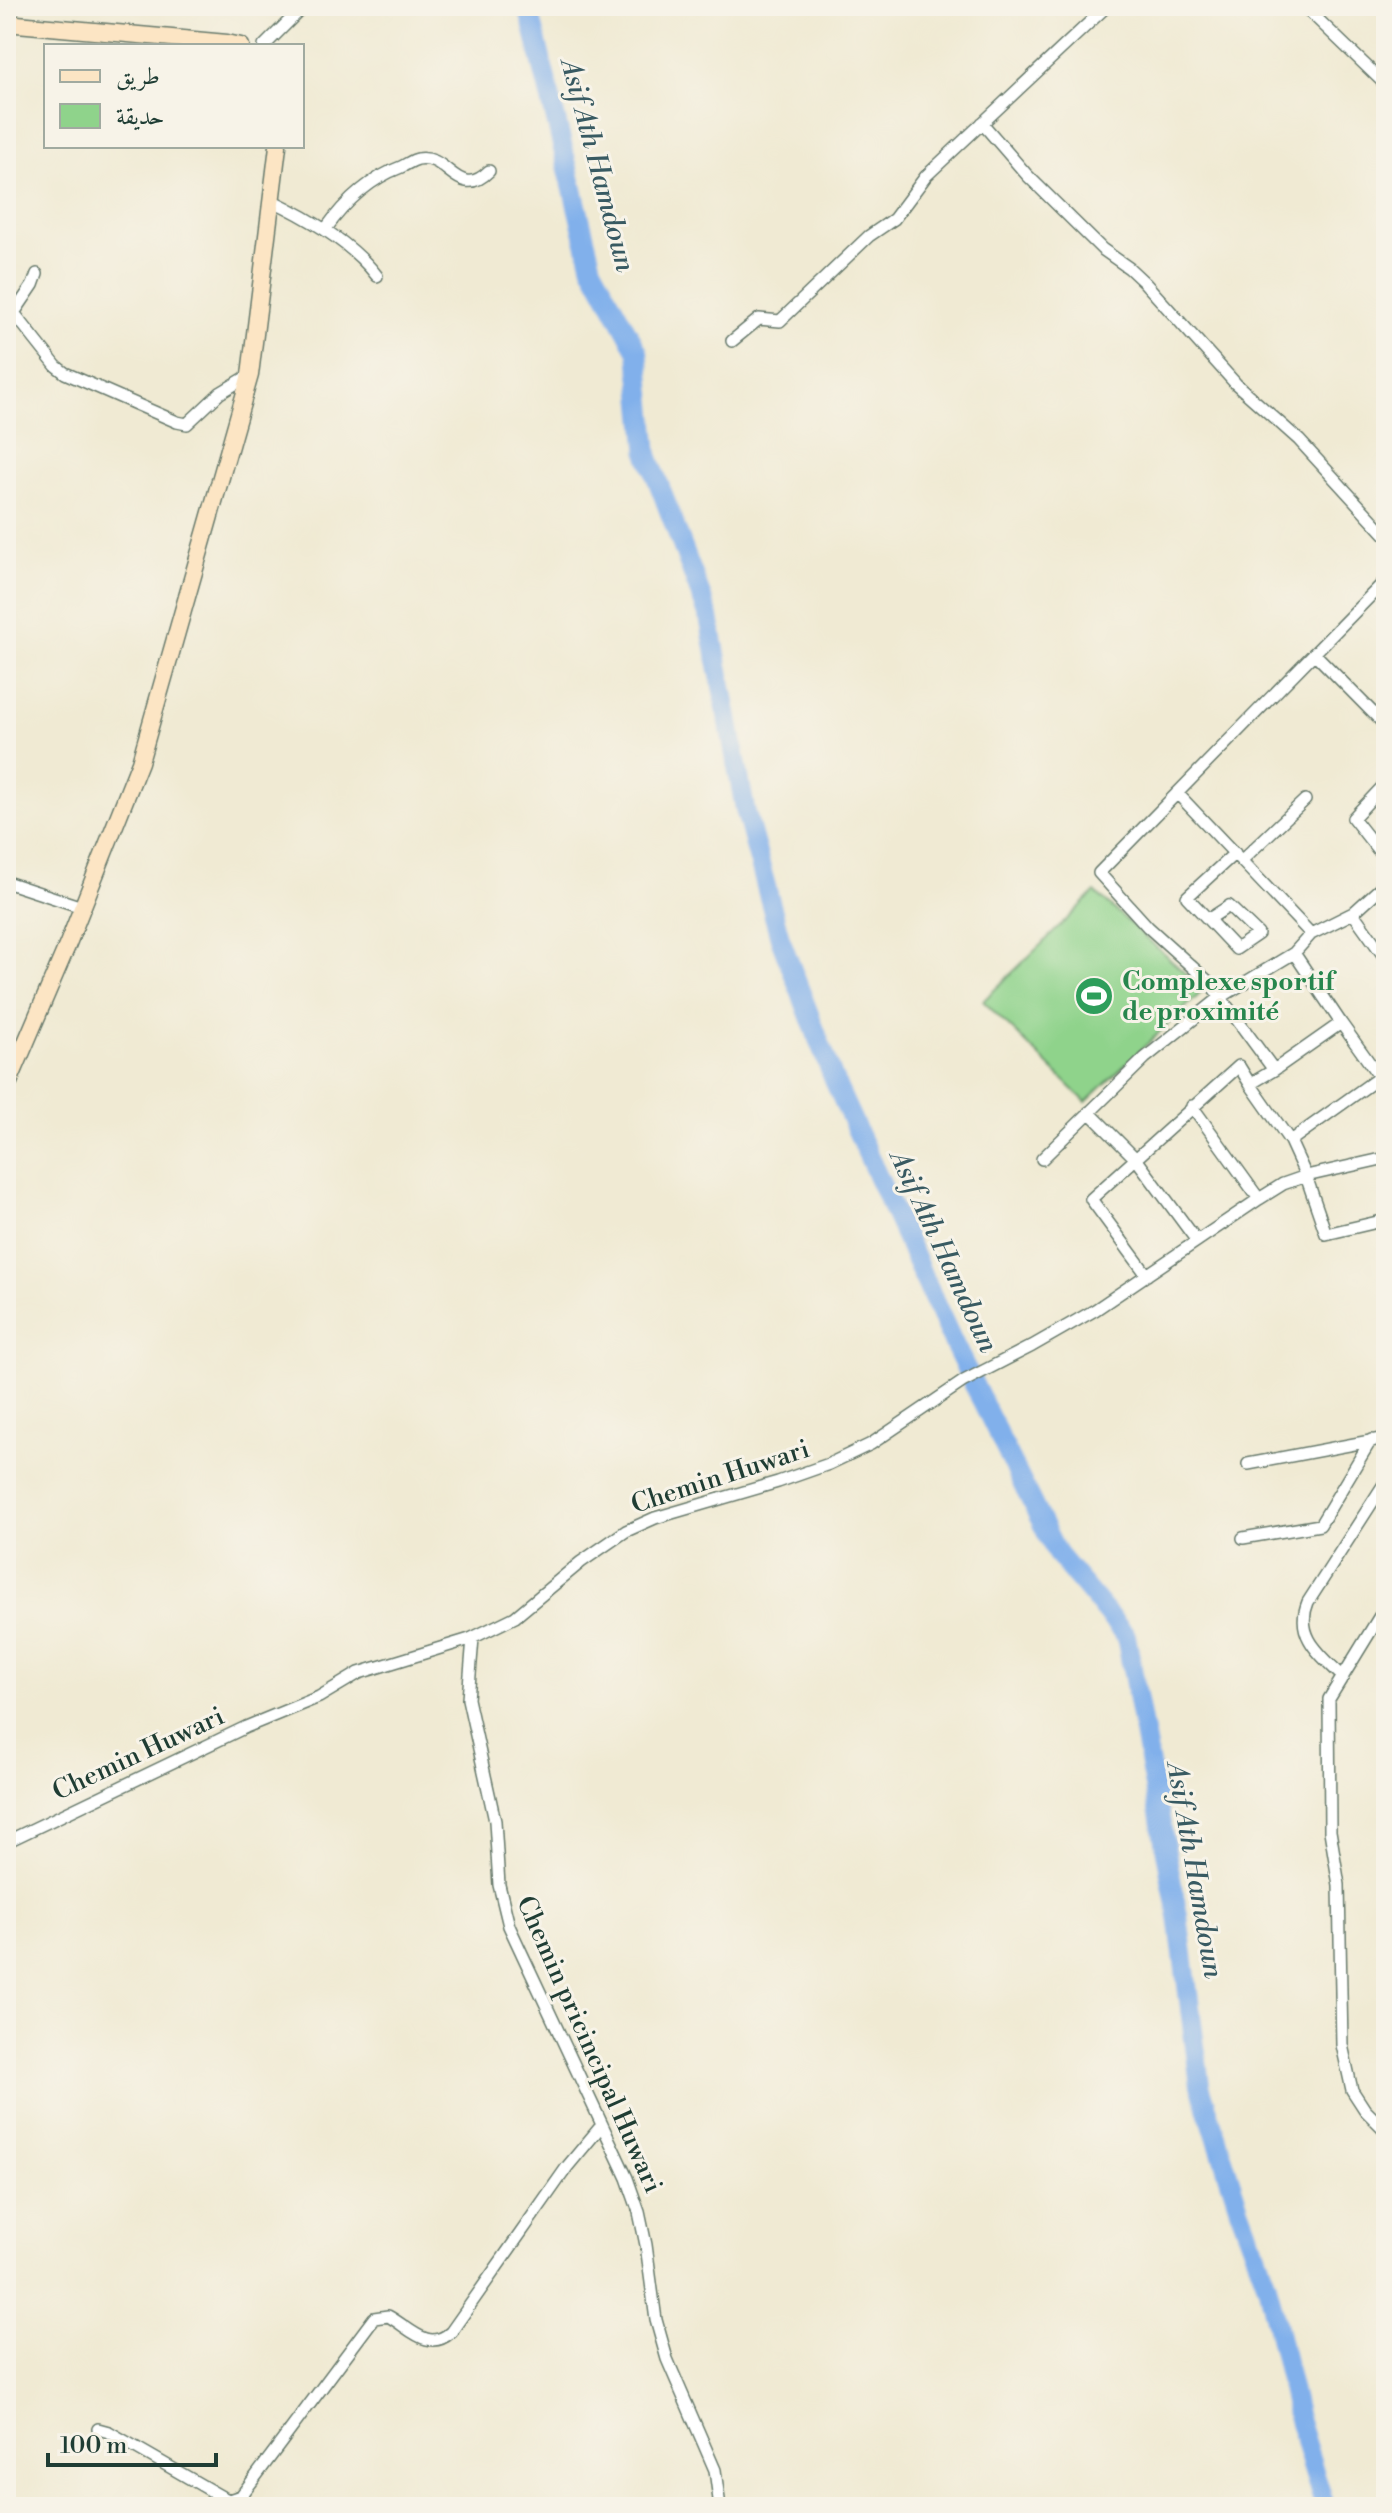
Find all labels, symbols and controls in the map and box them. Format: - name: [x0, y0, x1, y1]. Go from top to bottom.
- legend: [44, 44, 304, 148]
- water label: Asif Ath Hamdoun: [552, 52, 643, 276]
- text: طريق: [116, 62, 160, 92]
- text: حديقة: [116, 102, 165, 132]
- place label: Complexe sportif de proximité: [1122, 966, 1337, 1028]
- sports icon: Complexe sportif de proximité: [1073, 975, 1115, 1017]
- water label: Asif Ath Hamdoun: [880, 1142, 1006, 1358]
- street label: Chemin Huwari: [627, 1433, 814, 1521]
- street label: Chemin Huwari: [47, 1700, 229, 1808]
- water label: Asif Ath Hamdoun: [1158, 1757, 1231, 1981]
- street label: Chemin pricincipal Huwari: [509, 1891, 669, 2198]
- scale bar: [48, 2417, 216, 2467]
- text: 100 m: [60, 2431, 127, 2461]

